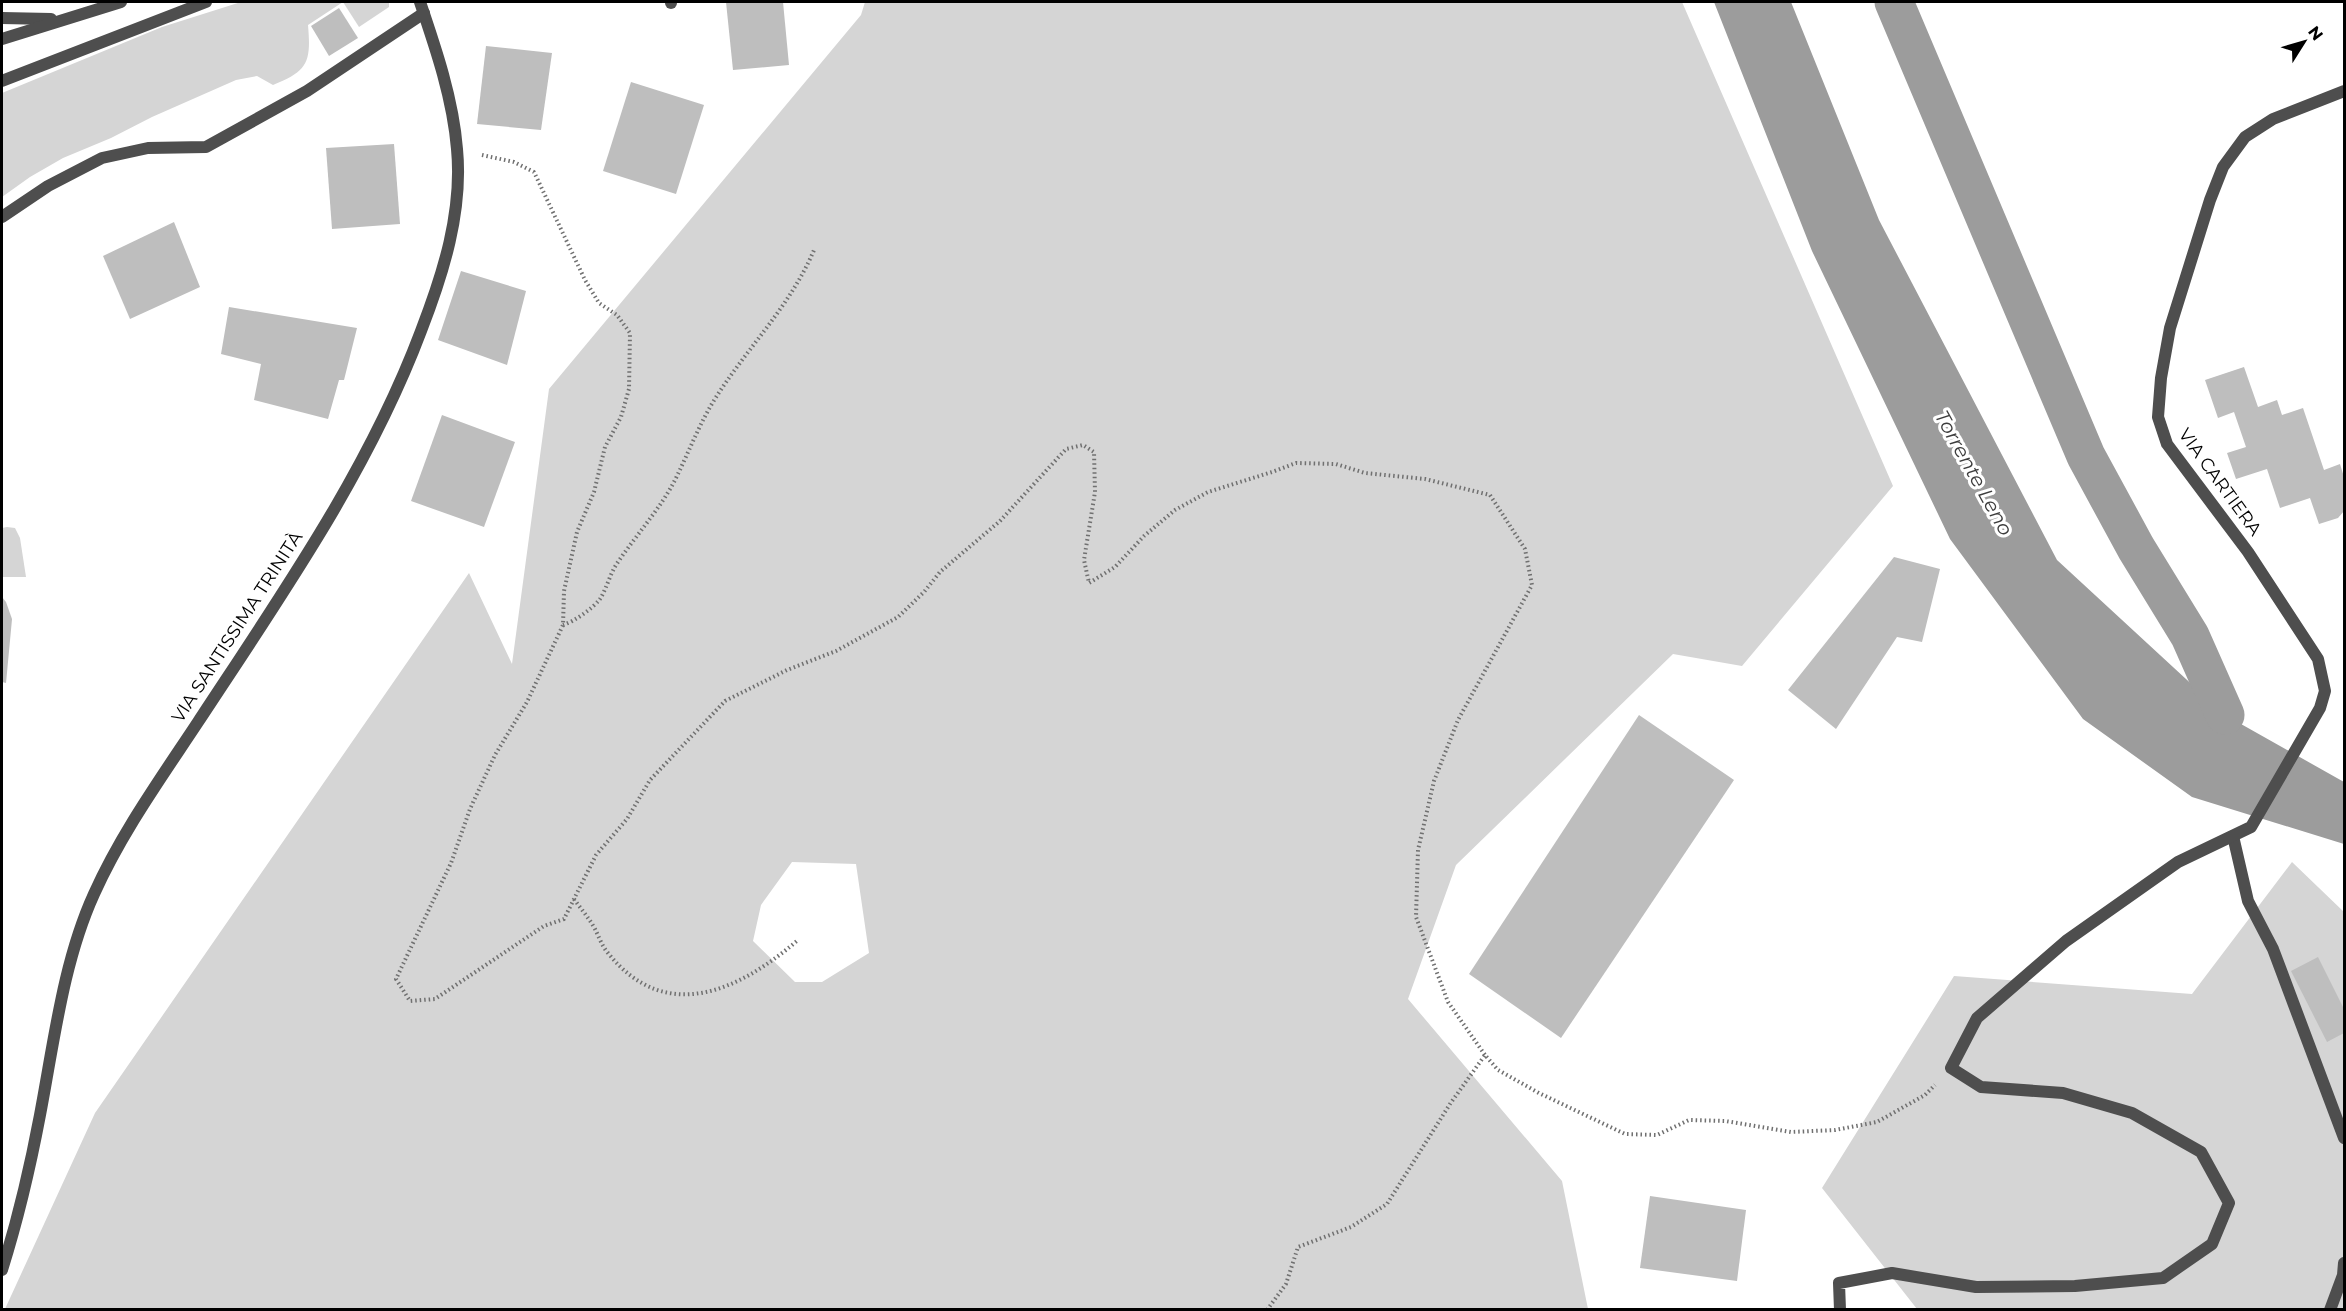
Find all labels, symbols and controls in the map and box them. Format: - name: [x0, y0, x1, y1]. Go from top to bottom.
- north arrow: [2274, 12, 2334, 72]
- text: N: [2304, 22, 2327, 44]
- water label: Torrente Leno: [1930, 406, 2018, 540]
- street label: VIA CARTIERA: [2174, 424, 2266, 540]
- street label: VIA SANTISSIMA TRINITÀ: [167, 527, 307, 727]

